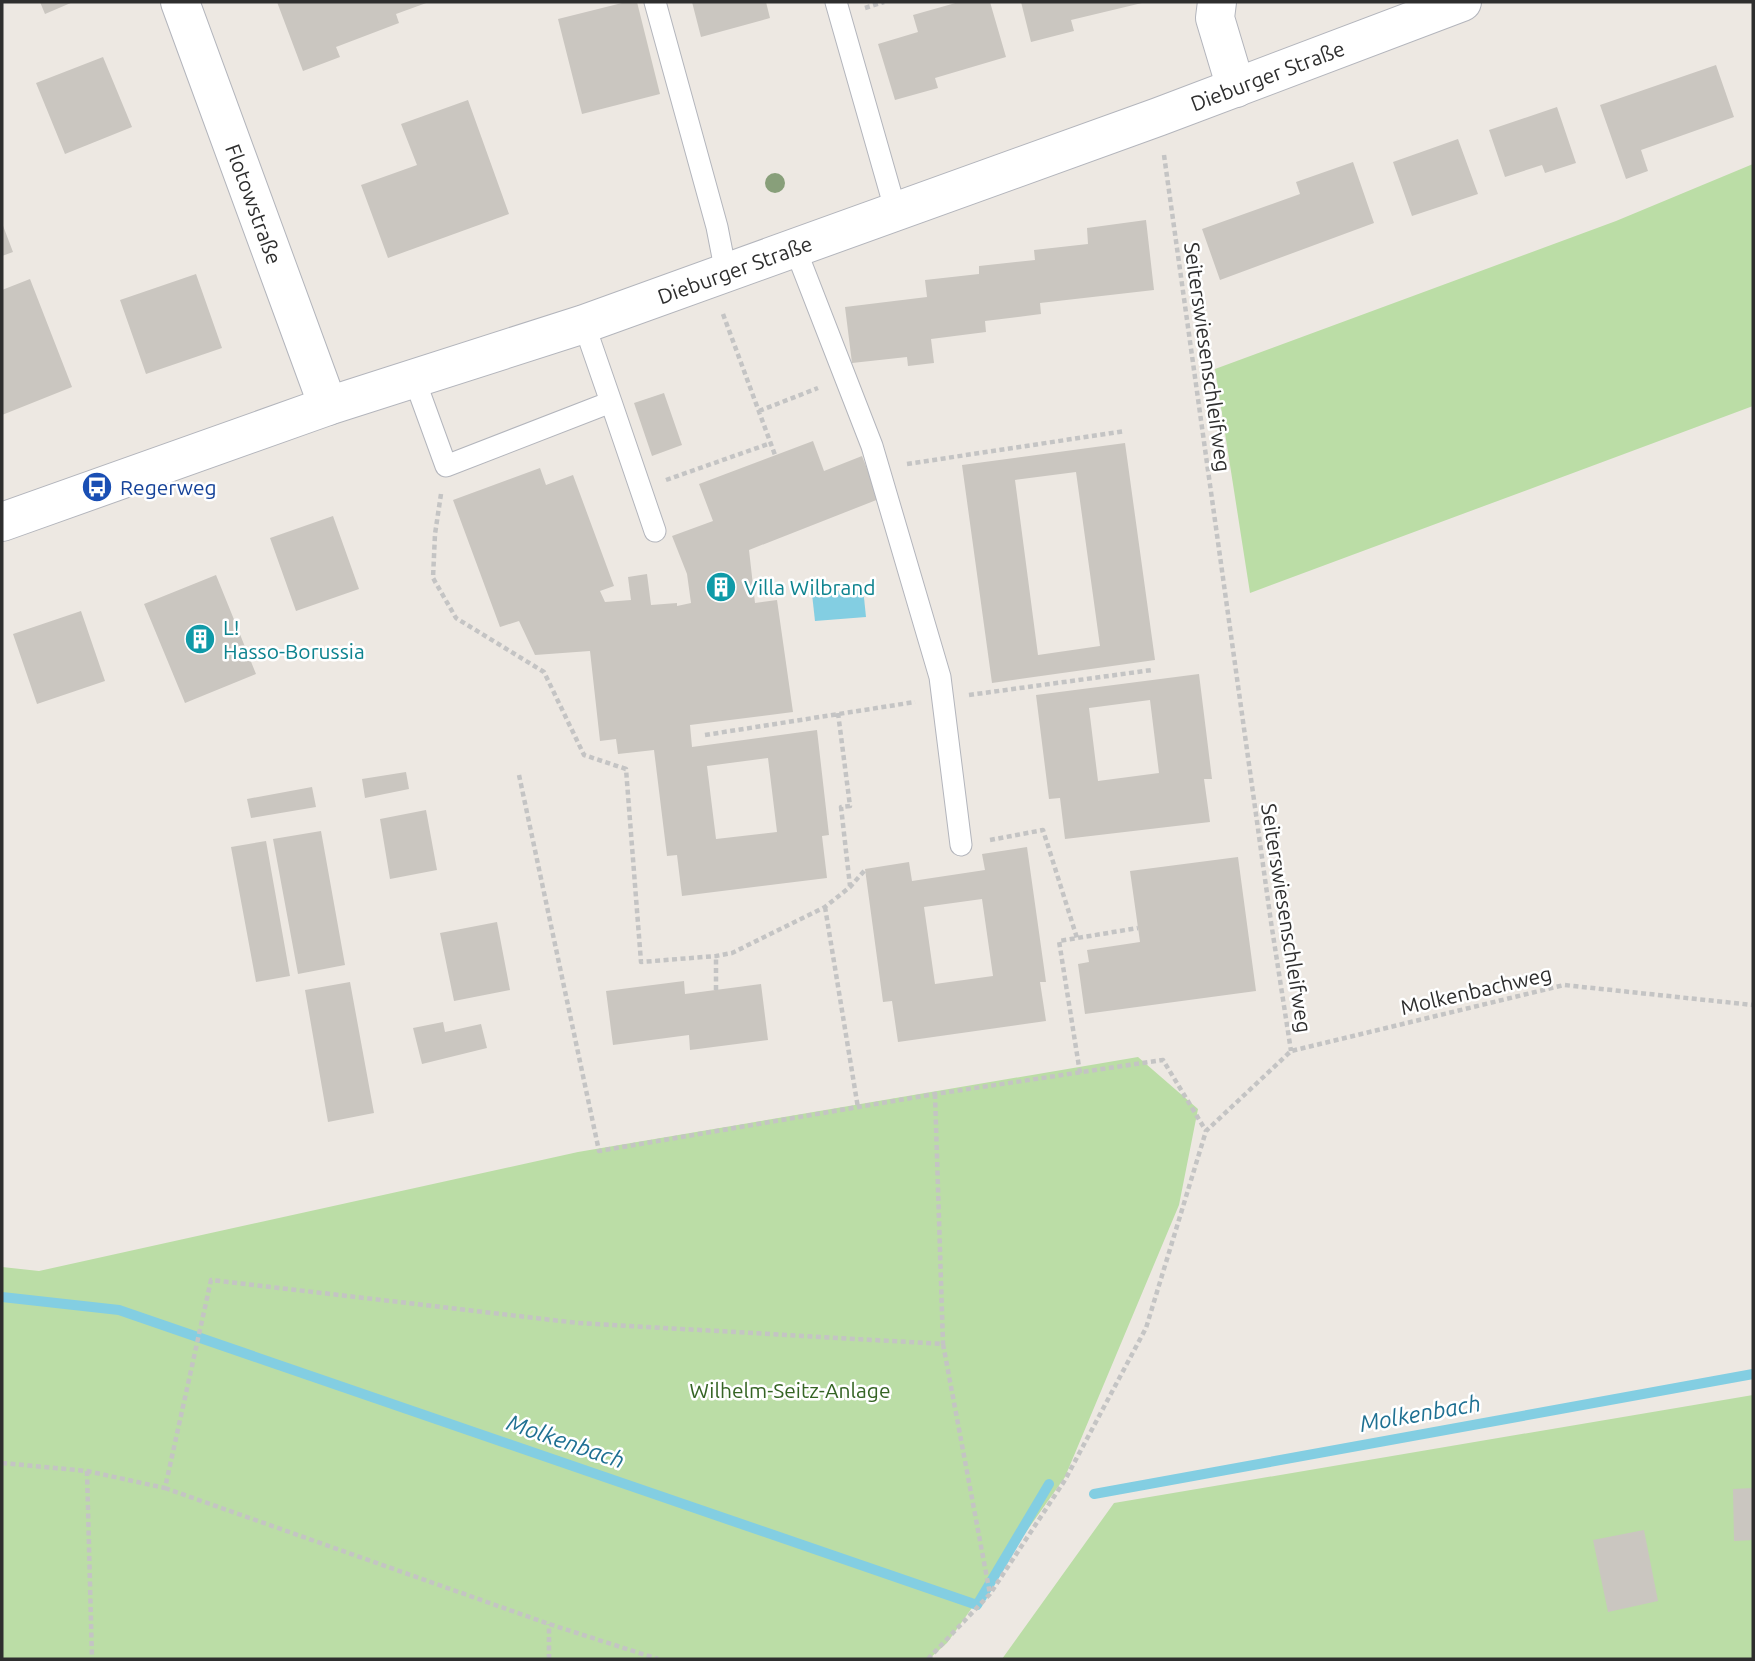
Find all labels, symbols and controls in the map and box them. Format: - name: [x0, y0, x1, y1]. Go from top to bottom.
- street label: Dieburger Straße: [1187, 36, 1348, 116]
- street label: Flotowstraße: [221, 141, 287, 267]
- street label: Dieburger Straße: [654, 231, 815, 309]
- street label: Seiterswiesenschleifweg: [1180, 241, 1236, 473]
- bus stop icon: Regerweg: [80, 470, 114, 504]
- place label: Regerweg: [120, 475, 217, 499]
- building icon: Villa Wilbrand: [704, 570, 738, 604]
- place label: Villa Wilbrand: [744, 575, 876, 599]
- place label: L! Hasso-Borussia: [223, 615, 365, 663]
- building icon: L! Hasso-Borussia: [183, 622, 217, 656]
- street label: Seiterswiesenschleifweg: [1257, 802, 1317, 1034]
- street label: Molkenbachweg: [1398, 961, 1554, 1019]
- park label: Wilhelm-Seitz-Anlage: [689, 1378, 891, 1402]
- water label: Molkenbach: [1357, 1390, 1483, 1436]
- water label: Molkenbach: [504, 1409, 628, 1473]

